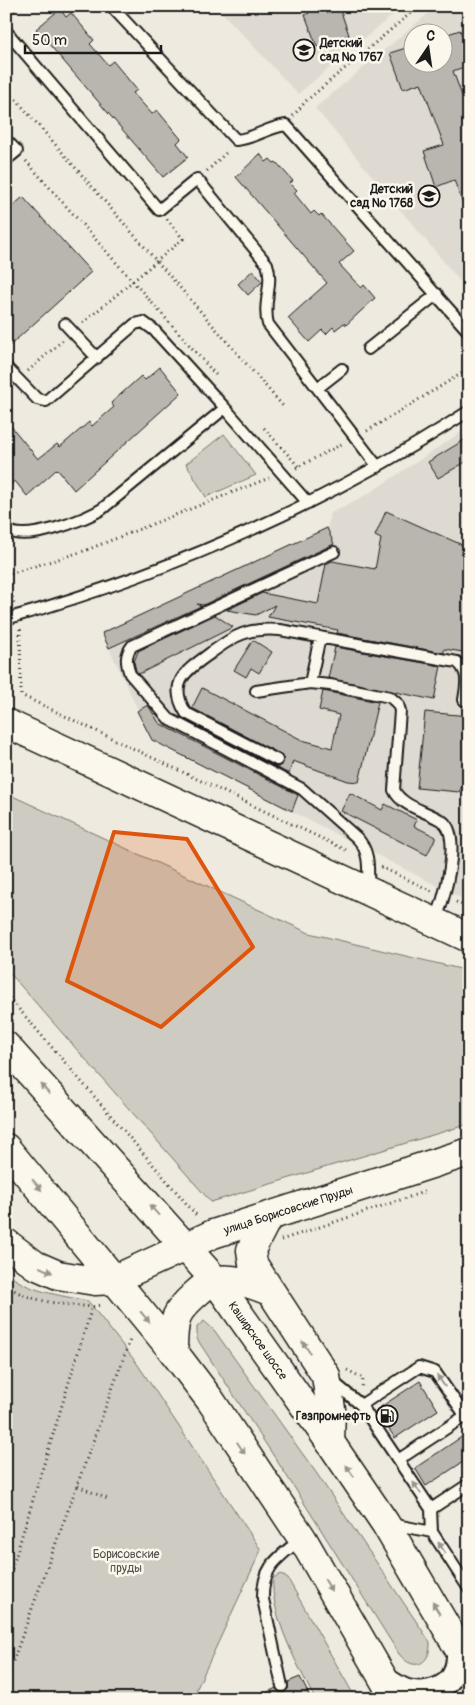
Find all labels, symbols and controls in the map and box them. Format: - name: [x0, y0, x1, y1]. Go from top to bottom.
- scale bar: [25, 22, 161, 54]
- north arrow: [402, 22, 452, 72]
- text: С: [425, 27, 437, 45]
- text: 50 m: [32, 31, 67, 50]
- place label: Детский сад № 1767: [319, 36, 384, 65]
- school or university icon: Детский сад № 1767: [292, 38, 316, 62]
- place label: Детский сад № 1768: [349, 182, 413, 211]
- school or university icon: Детский сад № 1768: [417, 184, 441, 208]
- one-way arrow: [39, 1084, 51, 1096]
- one-way arrow: [32, 1178, 43, 1191]
- street label: улица Борисовские Пруды: [221, 1183, 355, 1238]
- one-way arrow: [148, 1205, 160, 1217]
- one-way arrow: [39, 1267, 53, 1275]
- street label: Каширское шоссе: [225, 1299, 290, 1383]
- one-way arrow: [139, 1311, 150, 1324]
- one-way arrow: [301, 1340, 311, 1354]
- one-way arrow: [436, 1374, 446, 1387]
- fuel station icon: Газпромнефть: [375, 1404, 399, 1428]
- place label: Газпромнефть: [296, 1409, 371, 1424]
- one-way arrow: [237, 1441, 246, 1454]
- one-way arrow: [345, 1464, 355, 1477]
- one-way arrow: [412, 1481, 422, 1495]
- one-way arrow: [437, 1541, 447, 1555]
- park label: Борисовские пруды: [93, 1547, 159, 1576]
- one-way arrow: [324, 1578, 333, 1591]
- one-way arrow: [431, 1602, 440, 1615]

